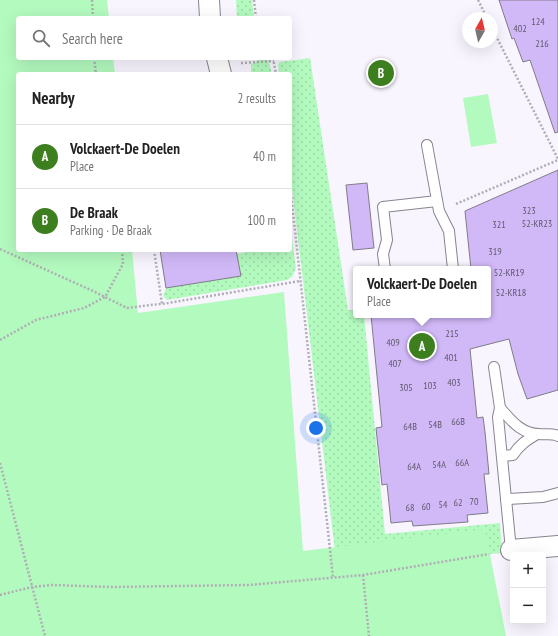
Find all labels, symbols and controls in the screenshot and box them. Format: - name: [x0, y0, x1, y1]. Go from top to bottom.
- north arrow: [462, 12, 498, 48]
- house number: 124: [531, 15, 545, 28]
- search box: [16, 16, 292, 60]
- house number: 402: [513, 22, 527, 35]
- icon: search: [30, 27, 52, 49]
- text: Search here: [62, 29, 123, 48]
- house number: 216: [535, 37, 549, 50]
- pin: B: [368, 58, 394, 88]
- text: Nearby: [32, 87, 75, 109]
- text: 2 results: [237, 90, 276, 107]
- text: Volckaert-De Doelen: [70, 139, 180, 158]
- text: A: [42, 148, 48, 165]
- text: 40 m: [253, 148, 276, 165]
- text: Place: [70, 158, 94, 175]
- text: De Braak: [70, 203, 118, 222]
- house number: 323: [522, 204, 536, 217]
- text: B: [42, 212, 48, 229]
- text: 100 m: [247, 212, 276, 229]
- house number: 52-KR23: [522, 217, 552, 230]
- house number: 321: [492, 218, 506, 231]
- text: Parking · De Braak: [70, 222, 152, 239]
- house number: 319: [488, 245, 502, 258]
- popup: [353, 266, 491, 318]
- house number: 52-KR19: [494, 266, 524, 279]
- text: Volckaert-De Doelen: [367, 274, 477, 293]
- house number: 52-KR18: [496, 286, 526, 299]
- text: Place: [367, 293, 391, 310]
- house number: 215: [445, 327, 459, 340]
- pin: A: [409, 331, 435, 361]
- house number: 409: [386, 336, 400, 349]
- house number: 401: [444, 351, 458, 364]
- house number: 407: [388, 357, 402, 370]
- house number: 403: [447, 376, 461, 389]
- house number: 103: [423, 379, 437, 392]
- house number: 305: [399, 381, 413, 394]
- house number: 66B: [451, 415, 465, 428]
- your location: [306, 418, 326, 438]
- house number: 54B: [428, 418, 442, 431]
- house number: 64B: [403, 420, 417, 433]
- house number: 66A: [455, 456, 469, 469]
- house number: 54A: [432, 458, 446, 471]
- house number: 64A: [407, 460, 421, 473]
- house number: 70: [470, 495, 479, 508]
- house number: 62: [454, 496, 463, 509]
- house number: 54: [439, 498, 448, 511]
- house number: 60: [422, 500, 431, 513]
- house number: 68: [406, 501, 415, 514]
- map controls: [510, 552, 546, 624]
- button: +: [510, 552, 546, 588]
- button: −: [510, 588, 546, 624]

